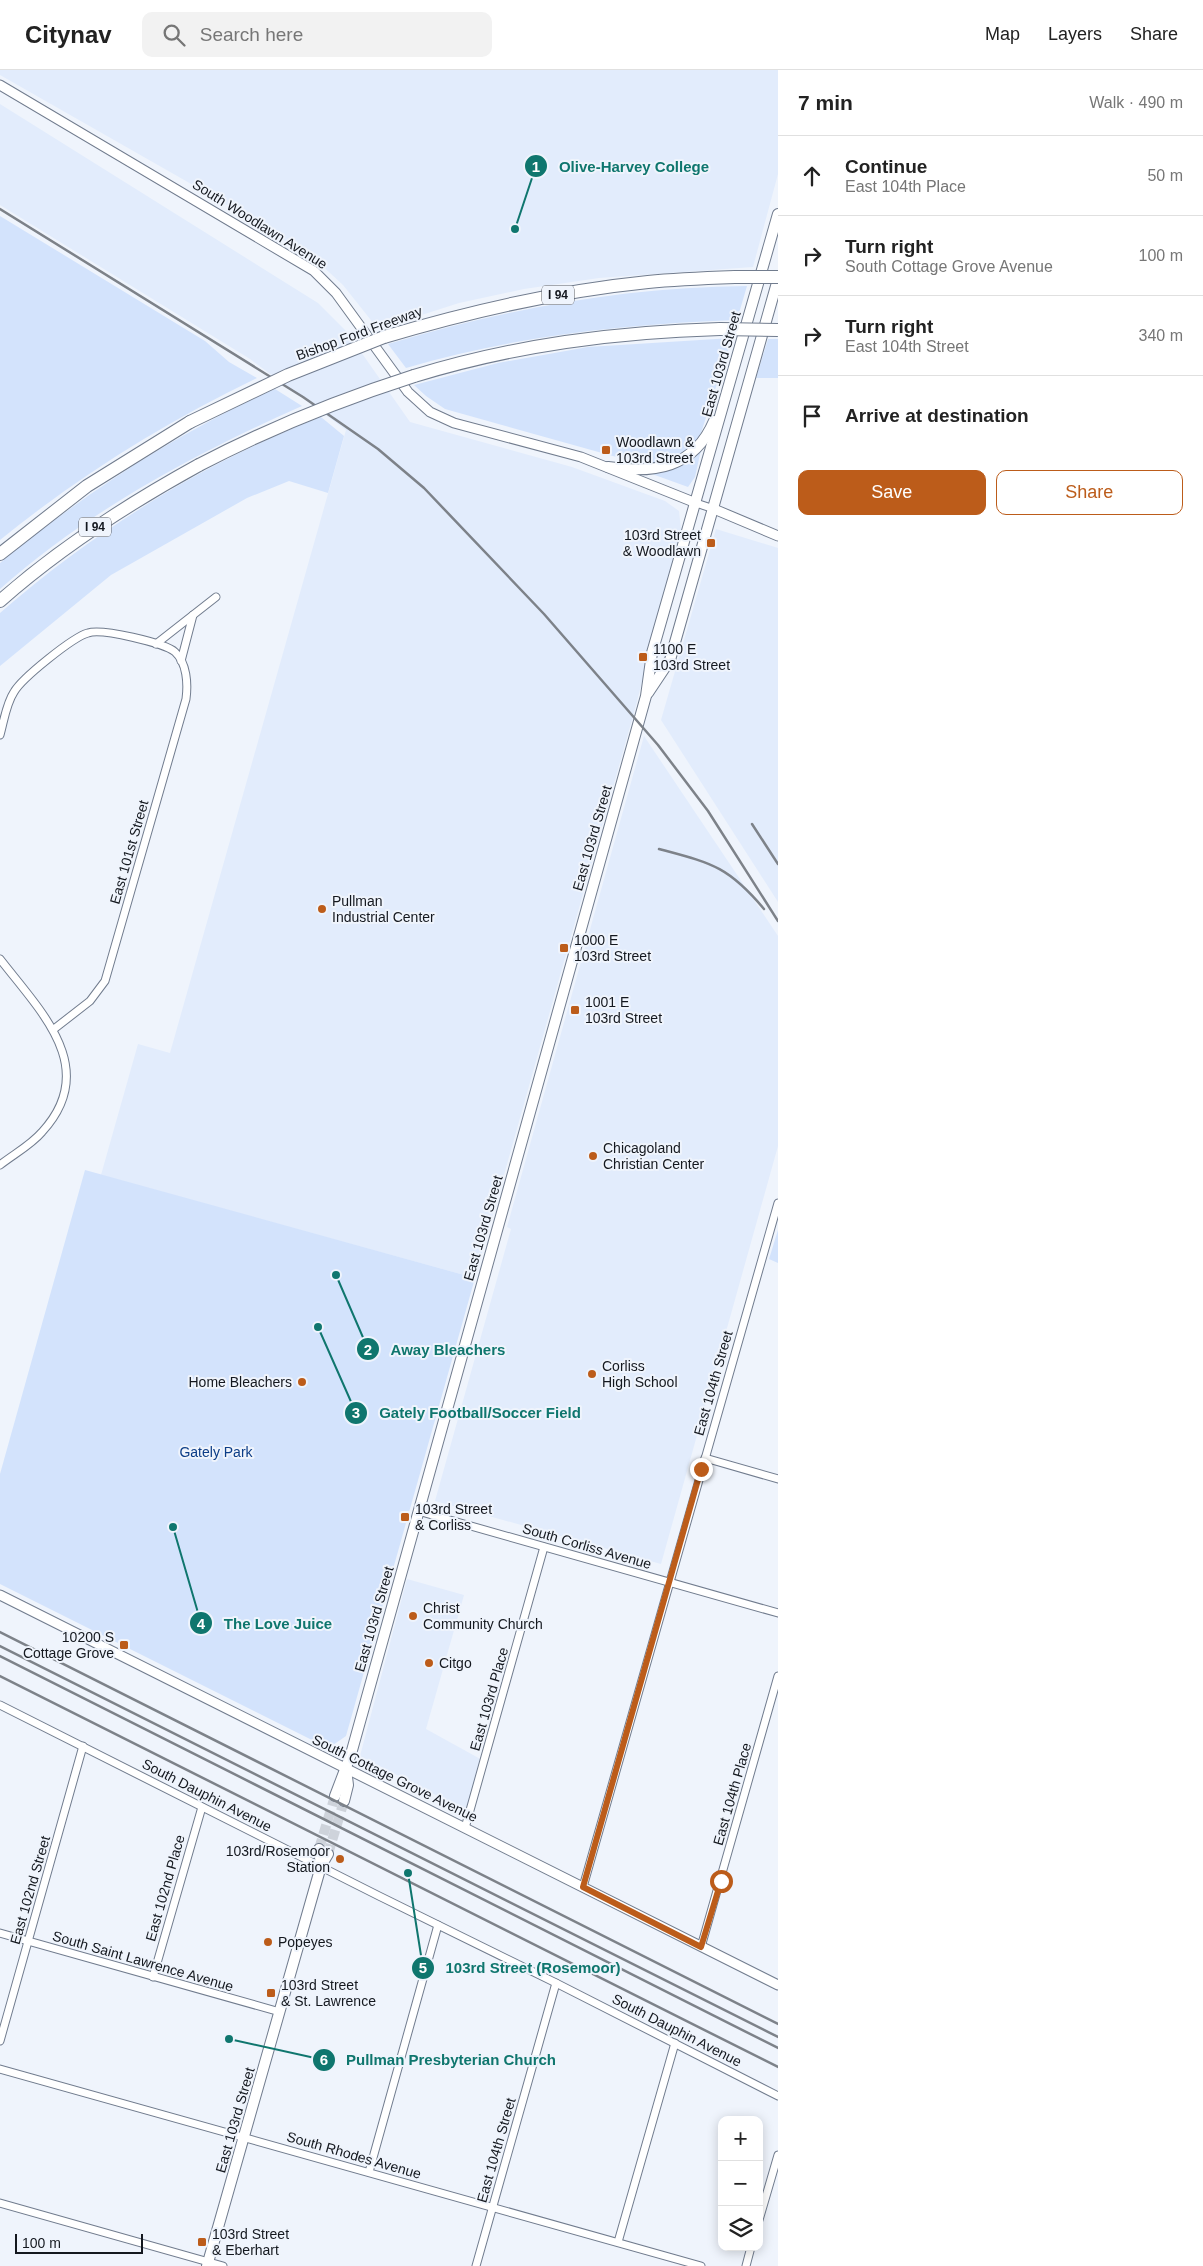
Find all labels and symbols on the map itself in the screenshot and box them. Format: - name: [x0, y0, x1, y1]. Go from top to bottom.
- callout: Olive-Harvey College: [524, 151, 719, 181]
- text: 1: [532, 158, 540, 175]
- text: Olive-Harvey College: [559, 158, 709, 175]
- street label: South Woodlawn Avenue: [190, 176, 331, 272]
- road number: I 94: [542, 286, 574, 304]
- street label: Bishop Ford Freeway: [294, 303, 424, 363]
- street label: East 103rd Street: [698, 309, 744, 419]
- place label: Woodlawn & 103rd Street: [616, 434, 695, 466]
- marker: Woodlawn & 103rd Street: [600, 444, 612, 456]
- road number: I 94: [79, 518, 111, 537]
- place label: 103rd Street & Woodlawn: [623, 527, 701, 559]
- marker: 103rd Street & Woodlawn: [705, 537, 717, 549]
- place label: 1100 E 103rd Street: [653, 641, 730, 673]
- marker: 1100 E 103rd Street: [637, 651, 649, 663]
- street label: East 103rd Street: [569, 783, 615, 893]
- street label: East 101st Street: [107, 798, 152, 906]
- place label: Pullman Industrial Center: [332, 893, 435, 925]
- marker: Pullman Industrial Center: [316, 903, 328, 915]
- place label: 1000 E 103rd Street: [574, 932, 651, 964]
- marker: 1000 E 103rd Street: [558, 942, 570, 954]
- place label: 1001 E 103rd Street: [585, 994, 662, 1026]
- marker: 1001 E 103rd Street: [569, 1004, 581, 1016]
- place label: Chicagoland Christian Center: [603, 1140, 704, 1172]
- marker: Chicagoland Christian Center: [587, 1150, 599, 1162]
- street label: East 103rd Street: [460, 1173, 506, 1283]
- street label: East 104th Street: [690, 1329, 736, 1437]
- callout: Away Bleachers: [356, 1334, 515, 1364]
- text: 2: [364, 1341, 372, 1358]
- text: Away Bleachers: [391, 1341, 505, 1358]
- place label: Corliss High School: [602, 1358, 678, 1390]
- marker: Corliss High School: [586, 1368, 598, 1380]
- place label: Home Bleachers: [189, 1374, 292, 1390]
- marker: Home Bleachers: [296, 1376, 308, 1388]
- callout: Gately Football/Soccer Field: [344, 1398, 590, 1428]
- text: 3: [352, 1404, 360, 1421]
- text: Gately Football/Soccer Field: [379, 1404, 581, 1421]
- park label: Gately Park: [179, 1444, 254, 1460]
- route end: [690, 1458, 713, 1481]
- place label: 103rd Street & Corliss: [415, 1501, 492, 1533]
- marker: 103rd Street & Corliss: [399, 1511, 411, 1523]
- street label: South Corliss Avenue: [521, 1520, 654, 1572]
- street label: East 103rd Street: [351, 1564, 397, 1674]
- place label: Christ Community Church: [423, 1600, 543, 1632]
- callout: The Love Juice: [189, 1608, 342, 1638]
- marker: Christ Community Church: [407, 1610, 419, 1622]
- text: 4: [197, 1615, 206, 1632]
- text: The Love Juice: [224, 1615, 332, 1632]
- place label: 10200 S Cottage Grove: [23, 1629, 114, 1661]
- marker: 10200 S Cottage Grove: [118, 1639, 130, 1651]
- street label: East 103rd Place: [467, 1645, 511, 1752]
- place label: Citgo: [439, 1655, 472, 1671]
- marker: Citgo: [423, 1657, 435, 1669]
- street label: South Cottage Grove Avenue: [310, 1731, 480, 1825]
- street label: East 104th Place: [710, 1741, 754, 1847]
- street label: South Dauphin Avenue: [140, 1755, 275, 1835]
- street label: East 102nd Place: [142, 1833, 188, 1943]
- street label: East 102nd Street: [7, 1834, 53, 1946]
- place label: 103rd/Rosemoor Station: [226, 1843, 330, 1875]
- marker: 103rd/Rosemoor Station: [334, 1853, 346, 1865]
- route start: [710, 1870, 733, 1893]
- street label: South Saint Lawrence Avenue: [51, 1927, 235, 1995]
- place label: Popeyes: [278, 1934, 332, 1950]
- marker: Popeyes: [262, 1936, 274, 1948]
- callout: 103rd Street (Rosemoor): [411, 1953, 631, 1983]
- text: 5: [419, 1959, 427, 1976]
- text: 103rd Street (Rosemoor): [445, 1959, 621, 1976]
- place label: 103rd Street & St. Lawrence: [281, 1977, 376, 2009]
- marker: 103rd Street & St. Lawrence: [265, 1987, 277, 1999]
- street label: South Dauphin Avenue: [610, 1990, 745, 2070]
- callout: Pullman Presbyterian Church: [311, 2045, 566, 2075]
- text: 6: [320, 2051, 328, 2068]
- text: Pullman Presbyterian Church: [346, 2051, 556, 2068]
- street label: East 103rd Street: [212, 2065, 258, 2175]
- street label: East 104th Street: [473, 2096, 519, 2204]
- street label: South Rhodes Avenue: [285, 2128, 423, 2182]
- place label: 103rd Street & Eberhart: [212, 2226, 289, 2258]
- scale bar: [15, 2231, 142, 2254]
- marker: 103rd Street & Eberhart: [196, 2236, 208, 2248]

